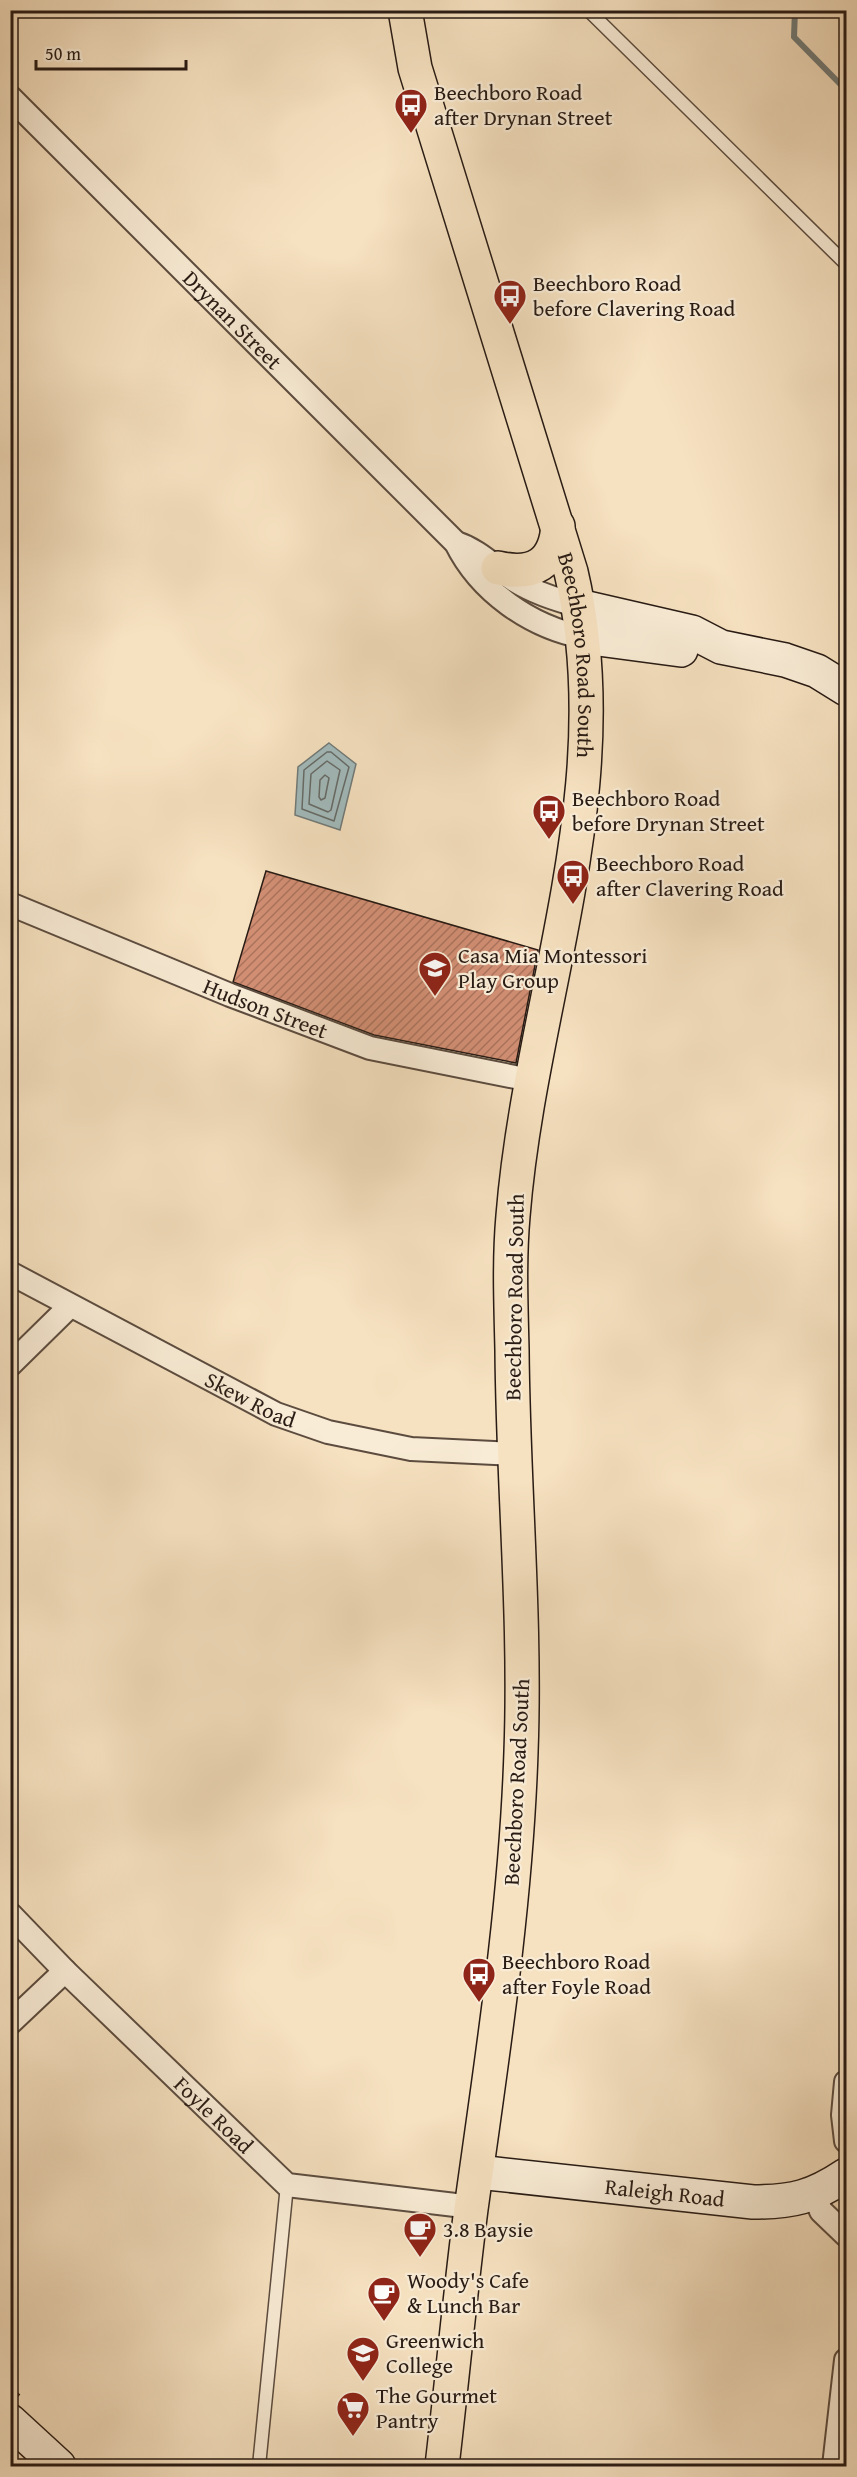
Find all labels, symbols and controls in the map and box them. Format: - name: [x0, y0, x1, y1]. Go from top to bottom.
- scale bar: [36, 33, 186, 71]
- text: 50 m: [45, 40, 81, 67]
- place label: Beechboro Road after Drynan Street: [434, 76, 613, 133]
- bus stop icon: Beechboro Road after Drynan Street: [393, 87, 429, 134]
- street label: Drynan Street: [176, 263, 290, 377]
- place label: Beechboro Road before Clavering Road: [533, 267, 736, 324]
- bus stop icon: Beechboro Road before Clavering Road: [492, 278, 528, 325]
- street label: Beechboro Road South: [550, 548, 602, 760]
- place label: Beechboro Road before Drynan Street: [572, 782, 765, 839]
- bus stop icon: Beechboro Road before Drynan Street: [531, 793, 567, 840]
- place label: Beechboro Road after Clavering Road: [596, 847, 784, 904]
- bus stop icon: Beechboro Road after Clavering Road: [555, 858, 591, 905]
- place label: Casa Mia Montessori Play Group: [458, 939, 647, 996]
- school or university icon: Casa Mia Montessori Play Group: [417, 950, 453, 997]
- street label: Hudson Street: [198, 970, 333, 1047]
- street label: Beechboro Road South: [496, 1193, 532, 1401]
- street label: Skew Road: [199, 1363, 300, 1436]
- street label: Beechboro Road South: [495, 1677, 537, 1886]
- place label: Beechboro Road after Foyle Road: [502, 1945, 651, 2002]
- bus stop icon: Beechboro Road after Foyle Road: [461, 1956, 497, 2003]
- street label: Foyle Road: [167, 2068, 261, 2161]
- street label: Raleigh Road: [604, 2170, 727, 2215]
- cafe icon: 3.8 Baysie: [402, 2211, 438, 2258]
- place label: 3.8 Baysie: [443, 2213, 533, 2245]
- place label: Woody's Cafe & Lunch Bar: [407, 2264, 529, 2321]
- cafe icon: Woody's Cafe & Lunch Bar: [366, 2275, 402, 2322]
- place label: Greenwich College: [386, 2324, 485, 2381]
- school or university icon: Greenwich College: [345, 2335, 381, 2382]
- place label: The Gourmet Pantry: [376, 2379, 497, 2436]
- supermarket icon: The Gourmet Pantry: [335, 2390, 371, 2437]

